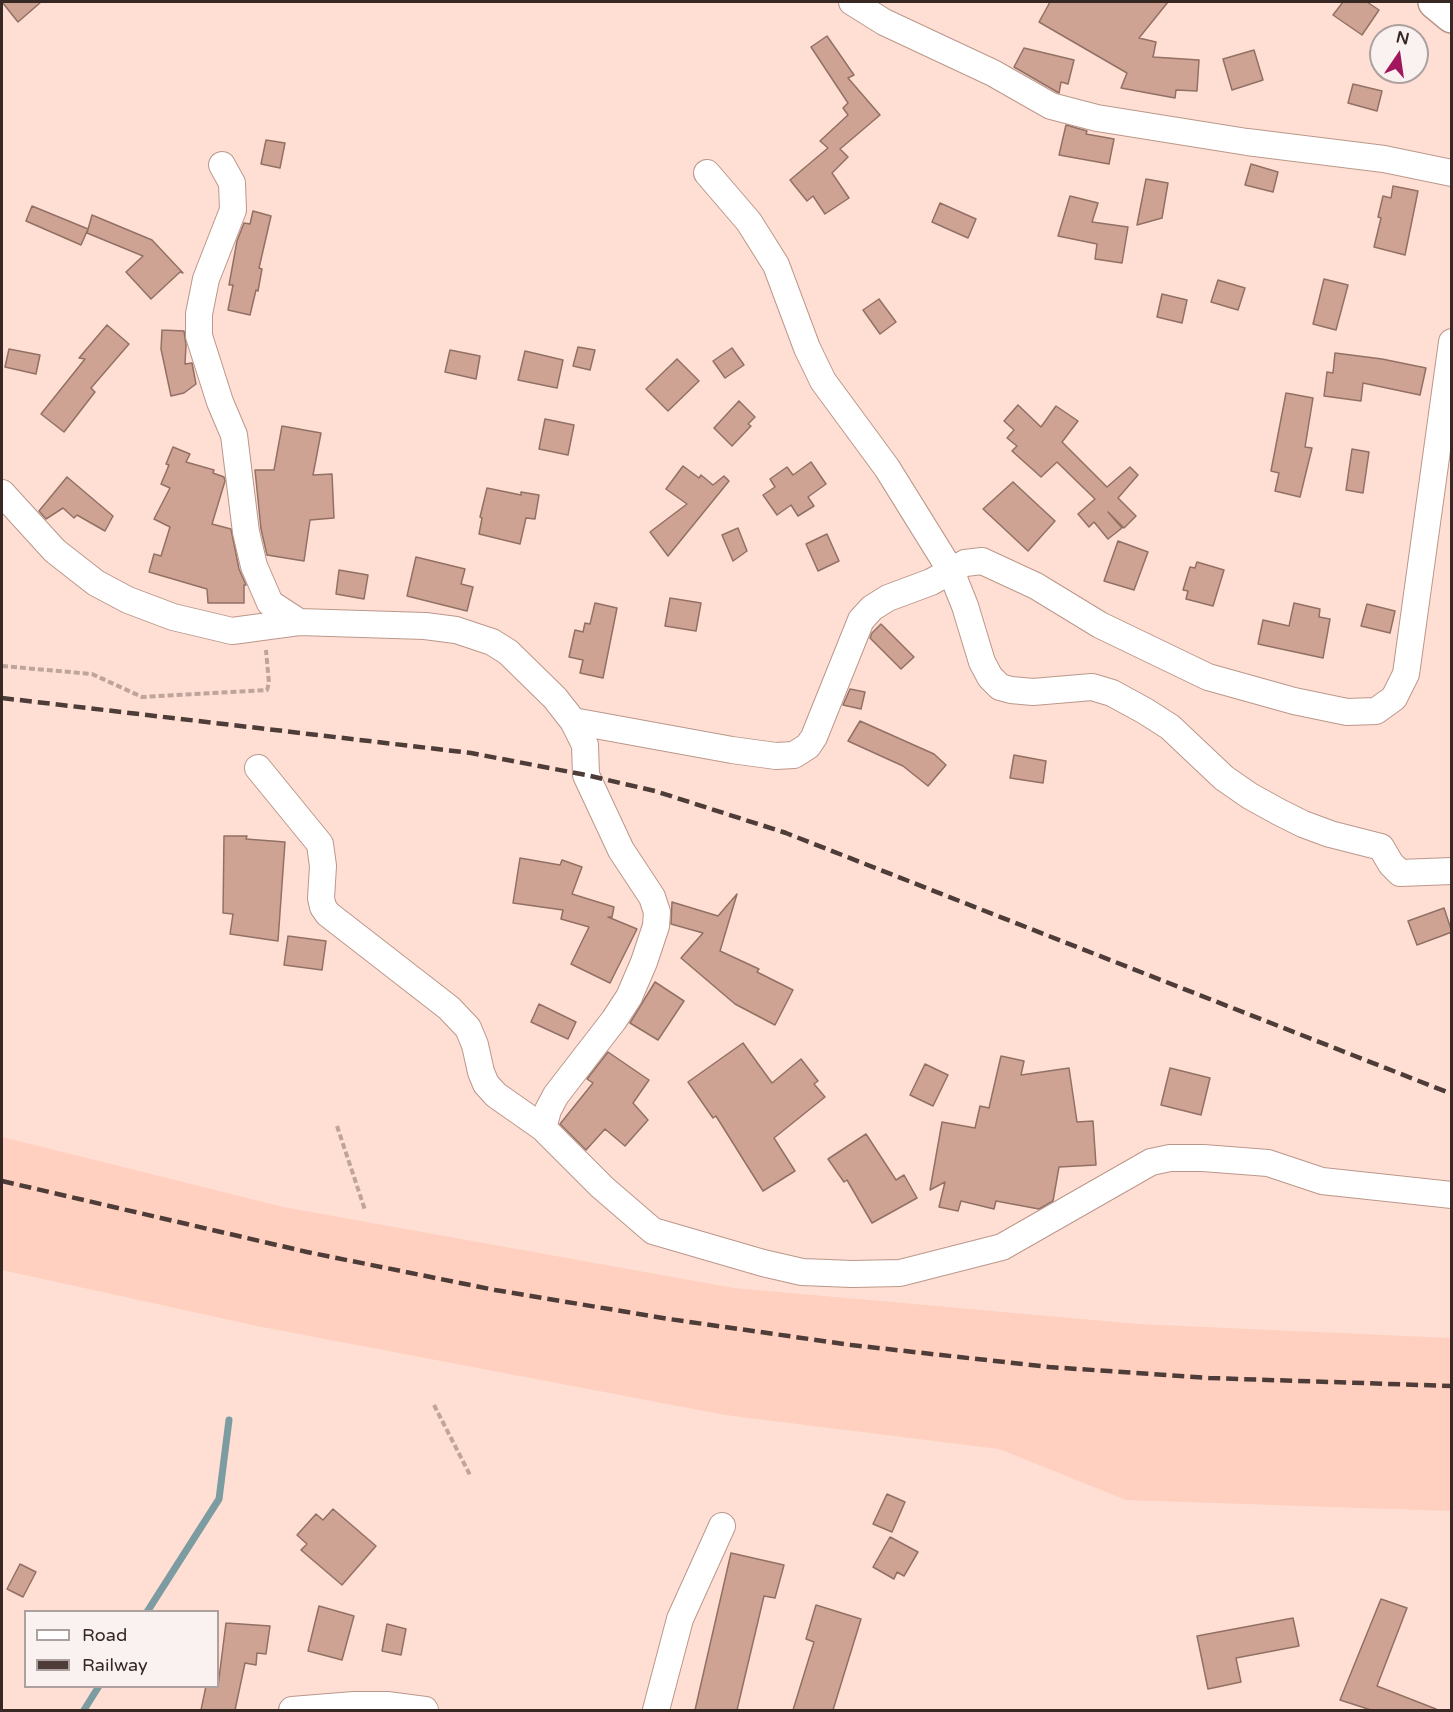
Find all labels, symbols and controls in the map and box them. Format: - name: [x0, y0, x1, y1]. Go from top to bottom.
- north arrow: [1369, 24, 1429, 84]
- text: N: [1394, 27, 1411, 50]
- legend: [24, 1610, 219, 1688]
- text: Road: [82, 1624, 127, 1646]
- text: Railway: [82, 1654, 148, 1676]

